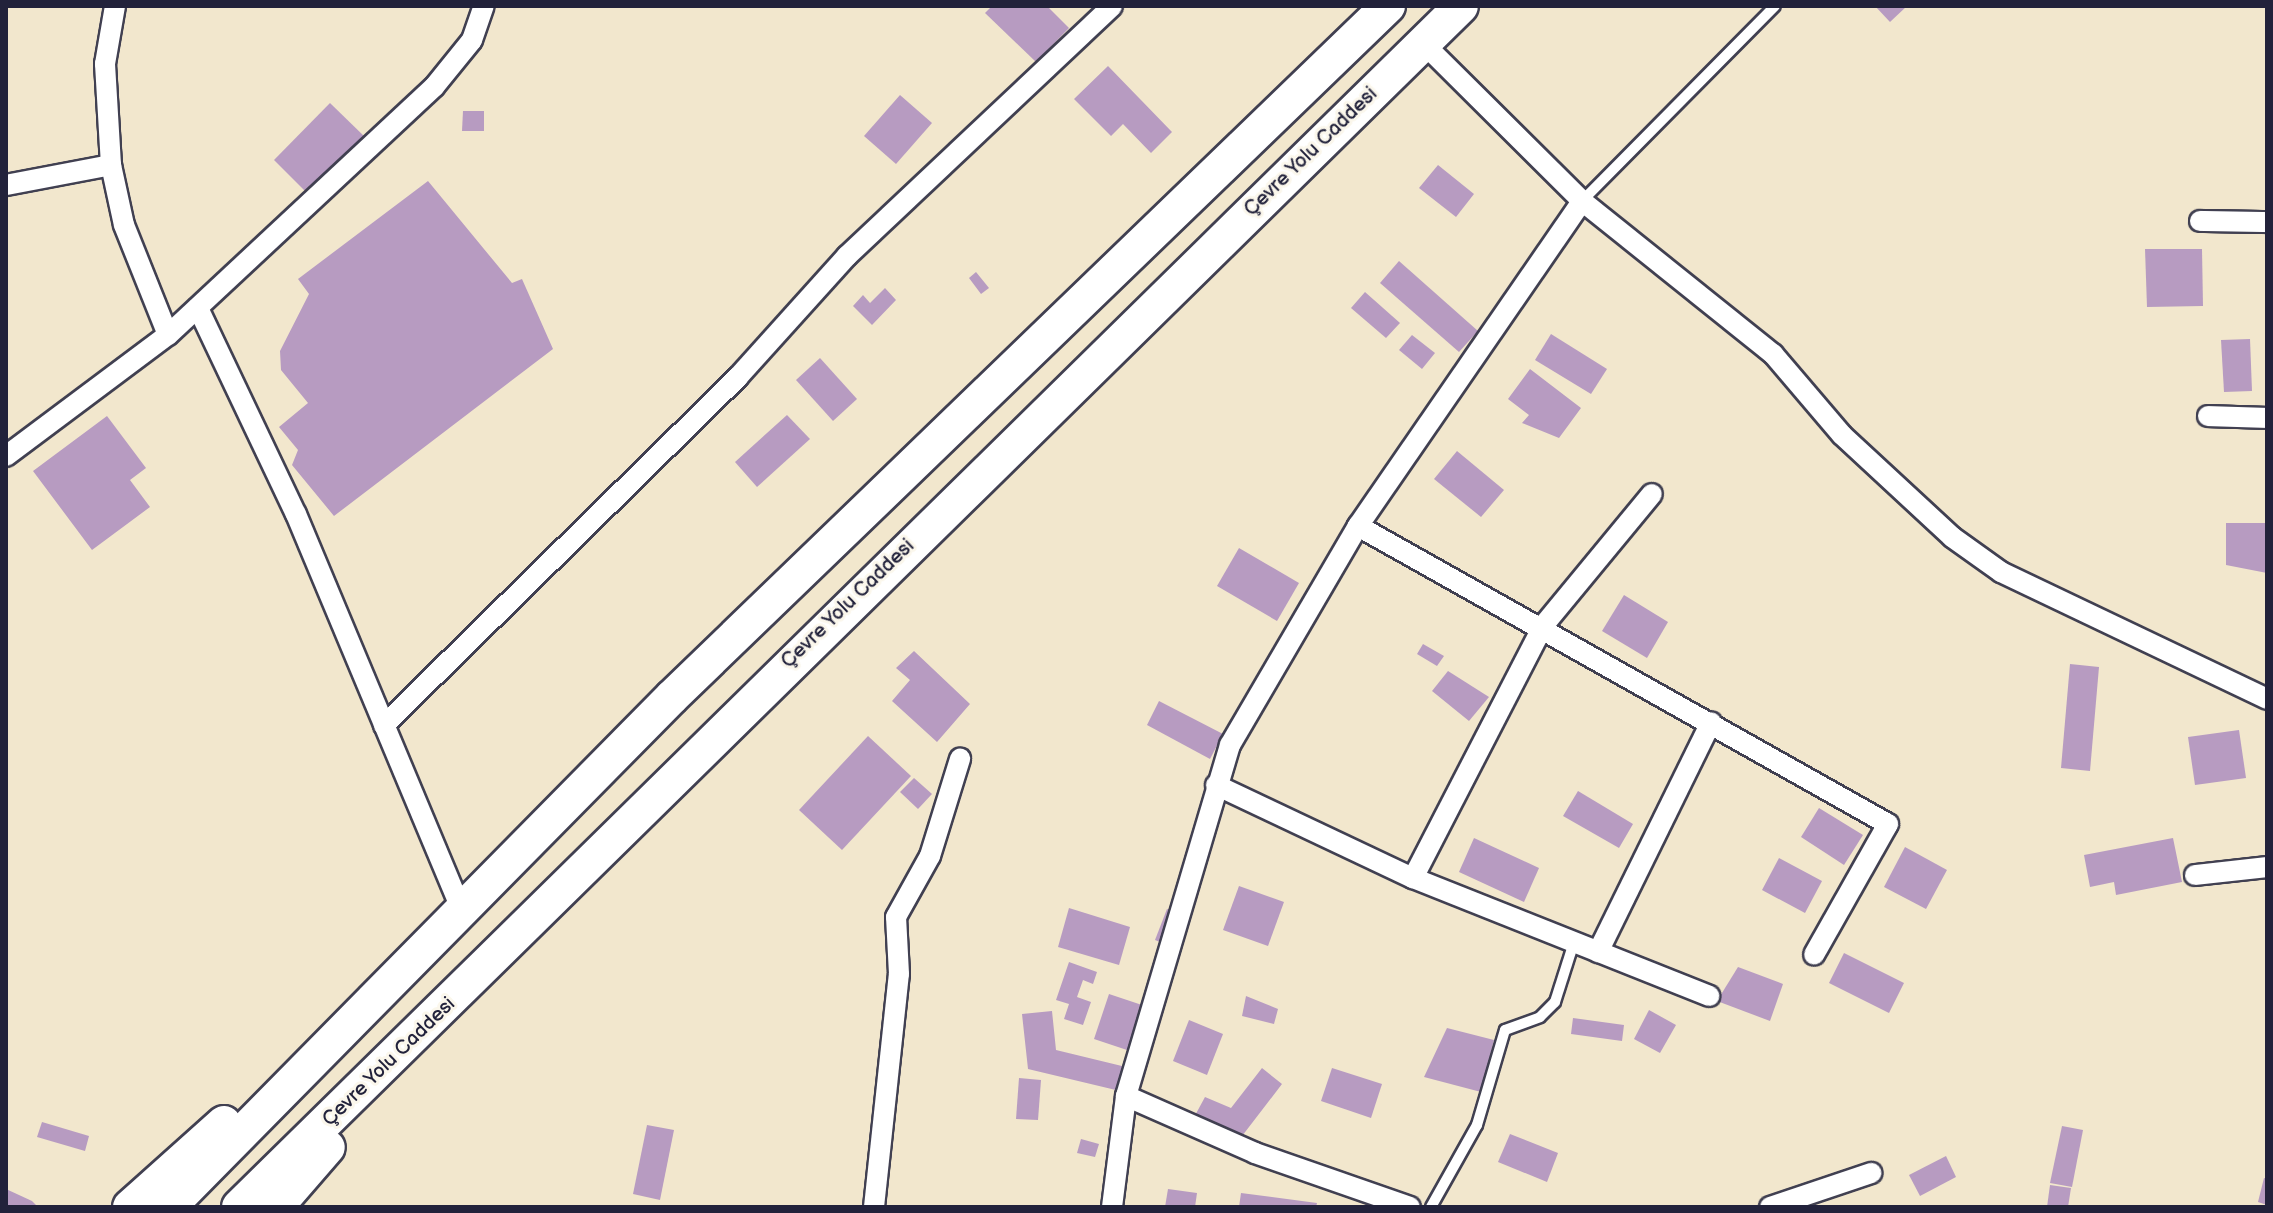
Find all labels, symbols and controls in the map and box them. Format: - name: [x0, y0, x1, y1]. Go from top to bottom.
- street label: Çevre Yolu Caddesi: [1239, 82, 1383, 222]
- street label: Çevre Yolu Caddesi: [776, 534, 920, 674]
- street label: Çevre Yolu Caddesi: [317, 992, 461, 1132]

